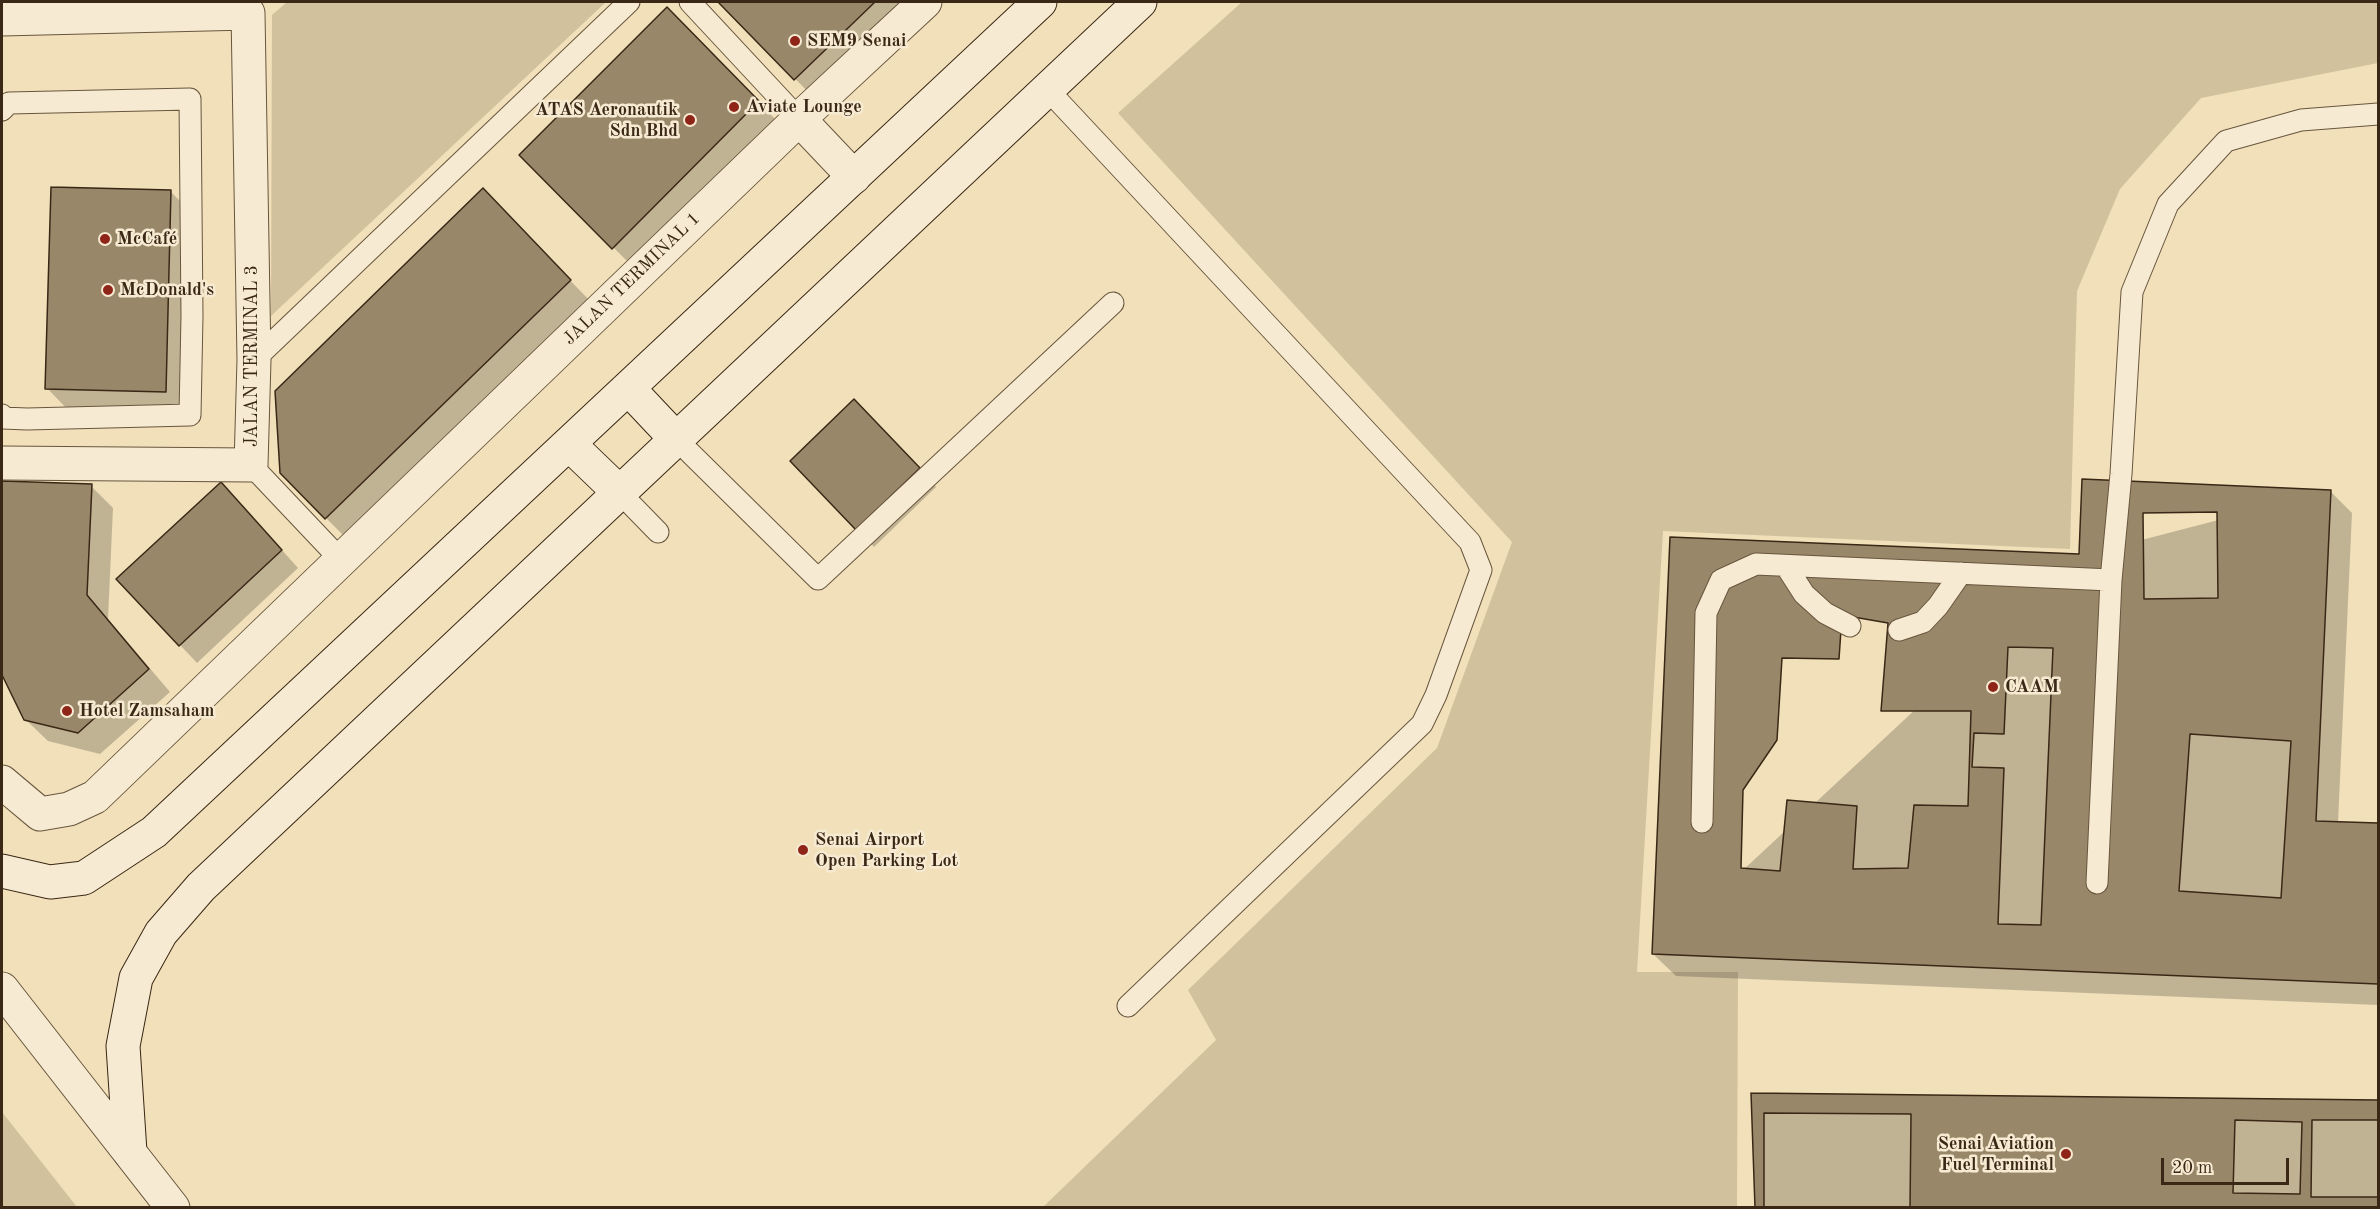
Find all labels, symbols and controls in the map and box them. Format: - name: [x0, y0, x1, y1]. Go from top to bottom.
- place label: SEM9 Senai: [807, 30, 906, 52]
- marker: SEM9 Senai: [788, 34, 802, 48]
- place label: Aviate Lounge: [746, 96, 862, 118]
- place label: ATAS Aeronautik Sdn Bhd: [535, 99, 678, 142]
- marker: Aviate Lounge: [727, 100, 741, 114]
- marker: ATAS Aeronautik Sdn Bhd: [683, 113, 697, 127]
- street label: JALAN TERMINAL 1: [559, 208, 705, 350]
- place label: McCafé: [117, 228, 177, 250]
- marker: McCafé: [98, 232, 112, 246]
- street label: JALAN TERMINAL 3: [241, 265, 263, 447]
- place label: McDonald's: [120, 279, 214, 301]
- marker: McDonald's: [101, 283, 115, 297]
- place label: CAAM: [2005, 676, 2059, 698]
- marker: CAAM: [1986, 680, 2000, 694]
- place label: Hotel Zamsaham: [79, 700, 214, 722]
- marker: Hotel Zamsaham: [60, 704, 74, 718]
- place label: Senai Airport Open Parking Lot: [815, 829, 958, 872]
- marker: Senai Airport Open Parking Lot: [796, 843, 810, 857]
- place label: Senai Aviation Fuel Terminal: [1938, 1133, 2054, 1176]
- scale bar: [2164, 1146, 2292, 1184]
- marker: Senai Aviation Fuel Terminal: [2059, 1147, 2073, 1161]
- text: 20 m: [2172, 1159, 2212, 1177]

